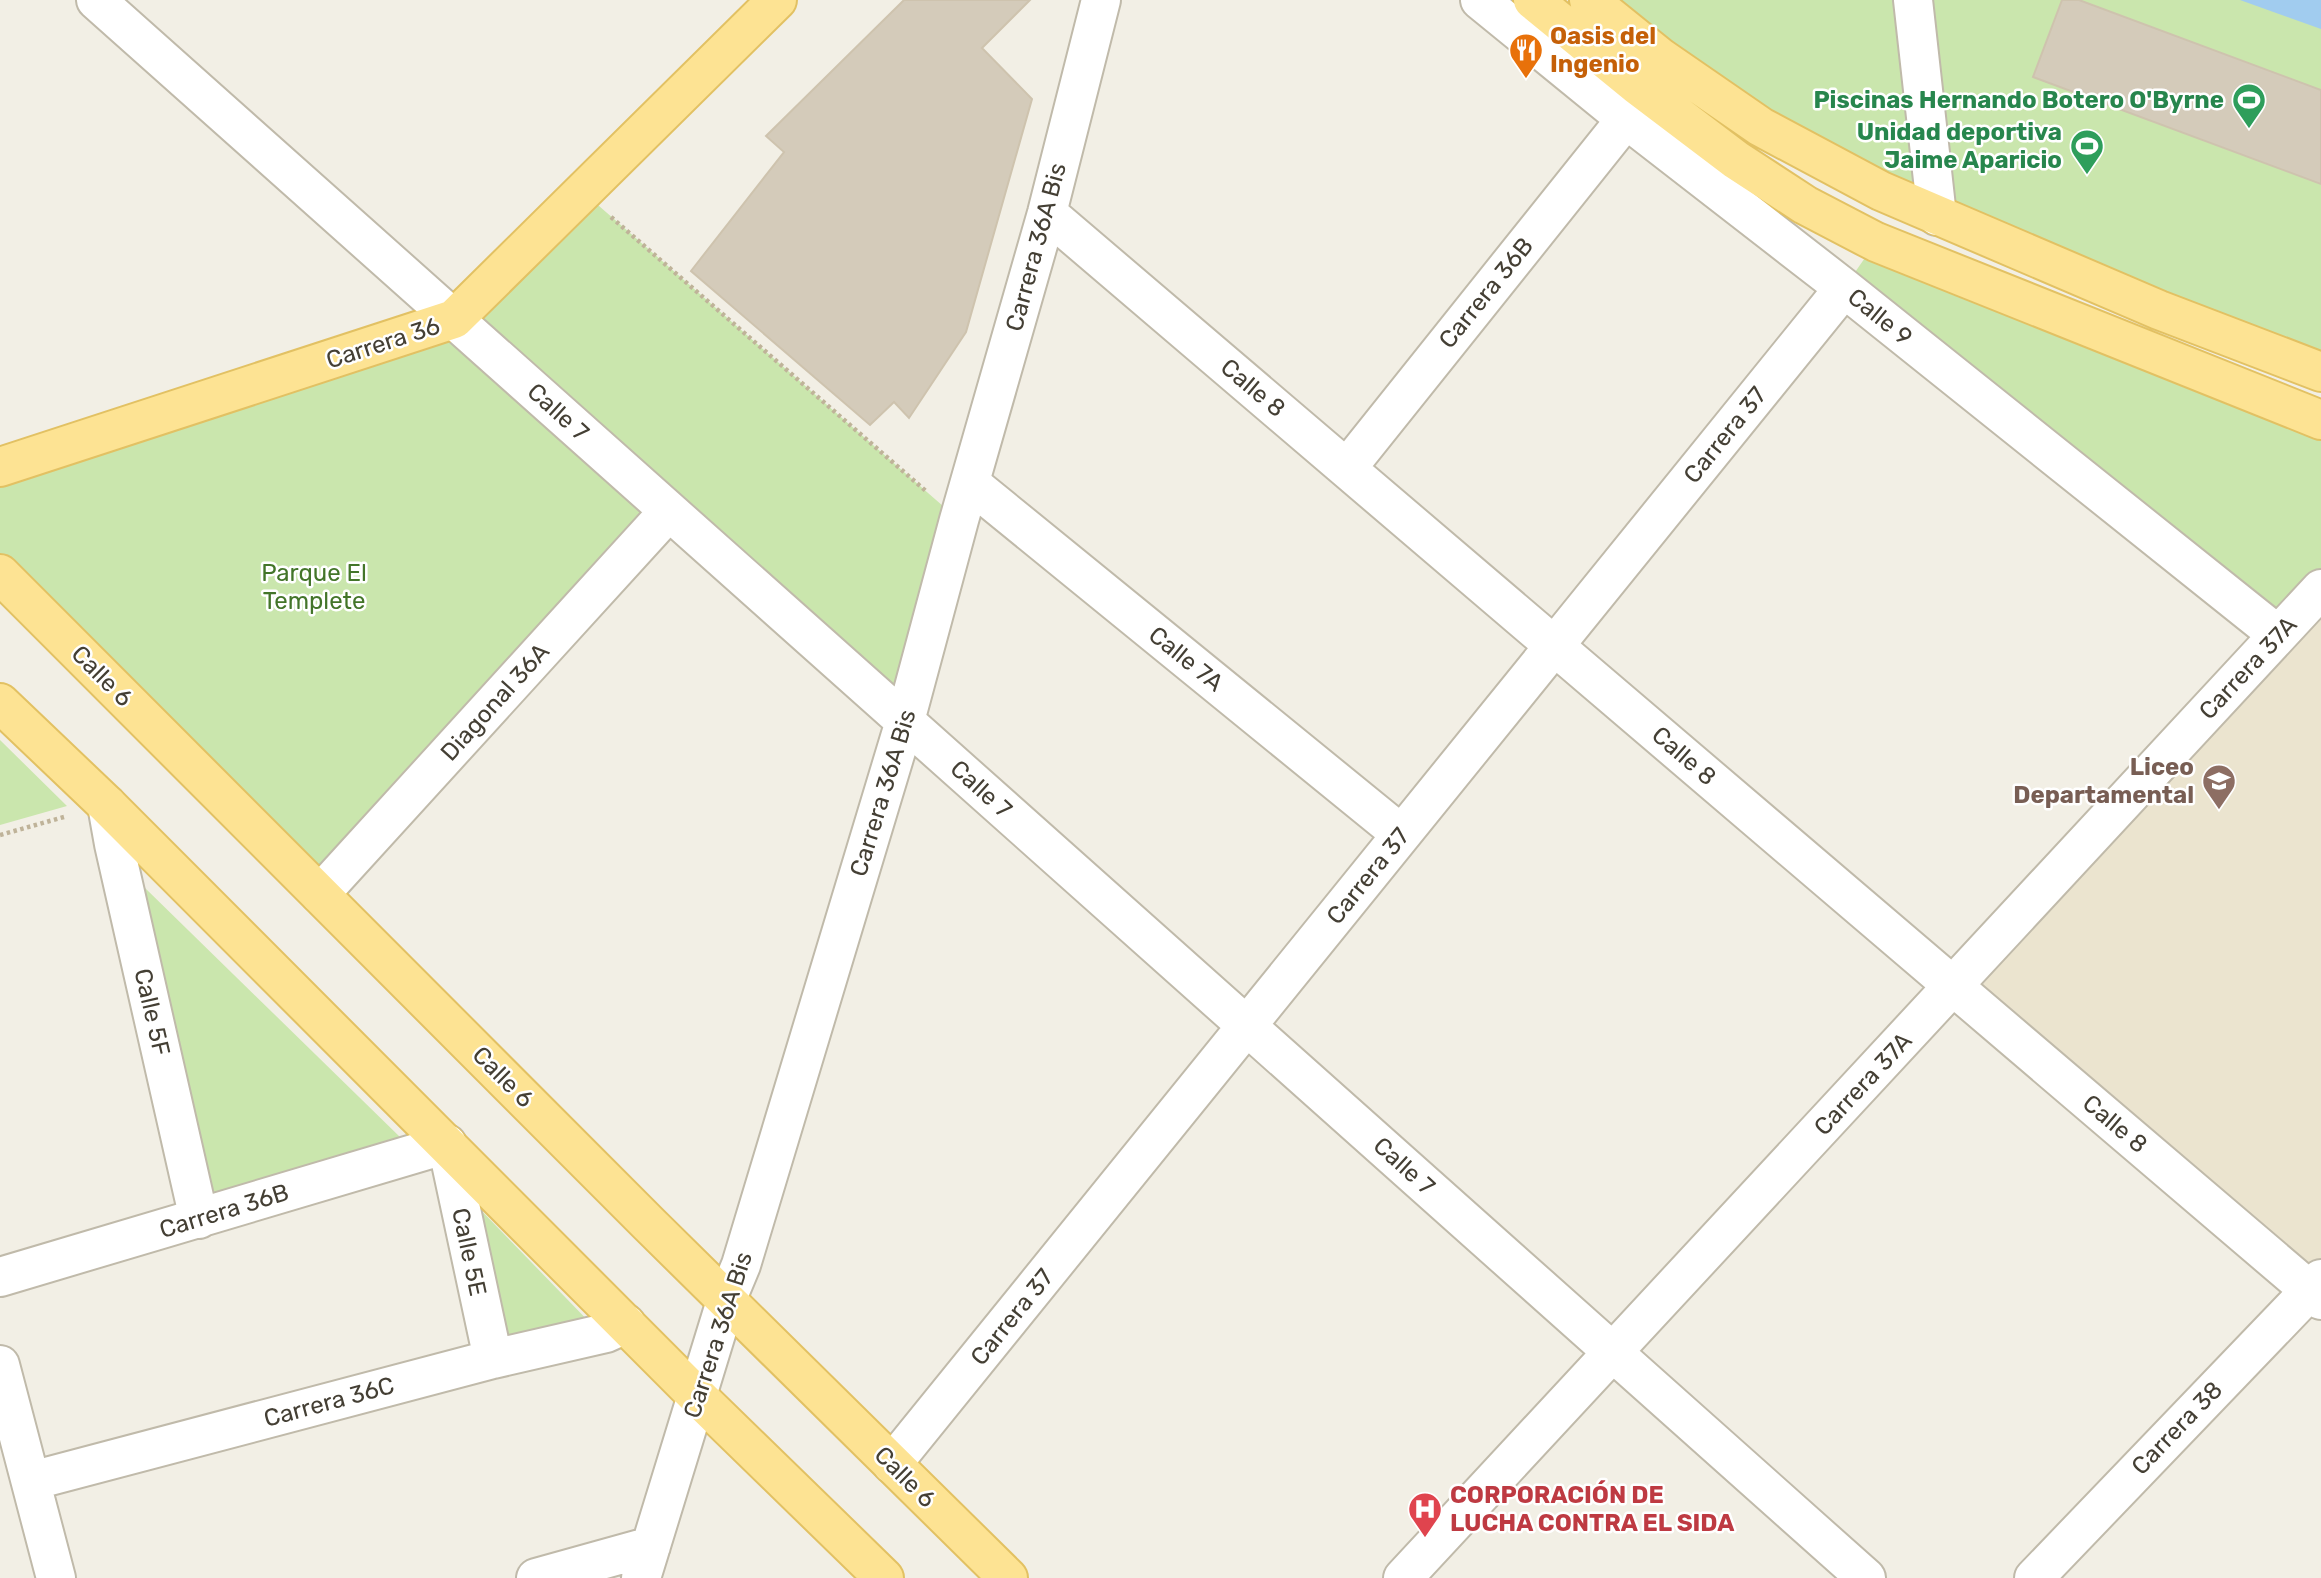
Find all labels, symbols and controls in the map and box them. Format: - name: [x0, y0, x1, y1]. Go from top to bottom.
- place label: Oasis del Ingenio: [1550, 22, 1656, 78]
- restaurant icon: Oasis del Ingenio: [1507, 31, 1545, 80]
- sports icon: Piscinas Hernando Botero O'Byrne: [2230, 81, 2268, 130]
- place label: Piscinas Hernando Botero O'Byrne: [1813, 86, 2224, 114]
- place label: Unidad deportiva Jaime Aparicio: [1857, 118, 2062, 174]
- sports icon: Unidad deportiva Jaime Aparicio: [2068, 127, 2106, 176]
- street label: Carrera 36A Bis: [1000, 160, 1072, 334]
- street label: Carrera 36B: [1433, 232, 1539, 354]
- street label: Calle 9: [1842, 283, 1918, 351]
- street label: Carrera 36: [323, 312, 443, 374]
- street label: Calle 8: [1215, 353, 1291, 423]
- street label: Calle 7: [522, 377, 594, 447]
- street label: Carrera 37: [1678, 381, 1772, 489]
- park label: Parque El Templete: [261, 559, 367, 615]
- street label: Carrera 37A: [2193, 611, 2303, 725]
- street label: Calle 7A: [1143, 621, 1229, 697]
- street label: Diagonal 36A: [435, 638, 555, 766]
- street label: Calle 6: [66, 640, 138, 712]
- street label: Carrera 36A Bis: [844, 706, 922, 880]
- street label: Calle 8: [1646, 721, 1722, 791]
- place label: Liceo Departamental: [2013, 753, 2194, 809]
- street label: Calle 7: [945, 754, 1017, 824]
- school or university icon: Liceo Departamental: [2200, 762, 2238, 811]
- street label: Carrera 37: [1321, 822, 1415, 930]
- street label: Calle 5F: [128, 966, 176, 1058]
- street label: Carrera 37A: [1808, 1027, 1918, 1141]
- street label: Calle 6: [467, 1041, 539, 1113]
- street label: Calle 8: [2077, 1089, 2153, 1159]
- street label: Calle 7: [1368, 1131, 1440, 1201]
- street label: Carrera 36B: [156, 1178, 292, 1244]
- street label: Calle 5E: [446, 1206, 492, 1298]
- street label: Carrera 36A Bis: [678, 1248, 758, 1422]
- street label: Carrera 37: [965, 1263, 1059, 1371]
- street label: Carrera 36C: [261, 1371, 397, 1433]
- street label: Carrera 38: [2126, 1376, 2228, 1480]
- street label: Calle 6: [869, 1441, 941, 1513]
- place label: CORPORACIÓN DE LUCHA CONTRA EL SIDA: [1450, 1480, 1734, 1537]
- hospital icon: CORPORACIÓN DE LUCHA CONTRA EL SIDA: [1406, 1490, 1444, 1539]

